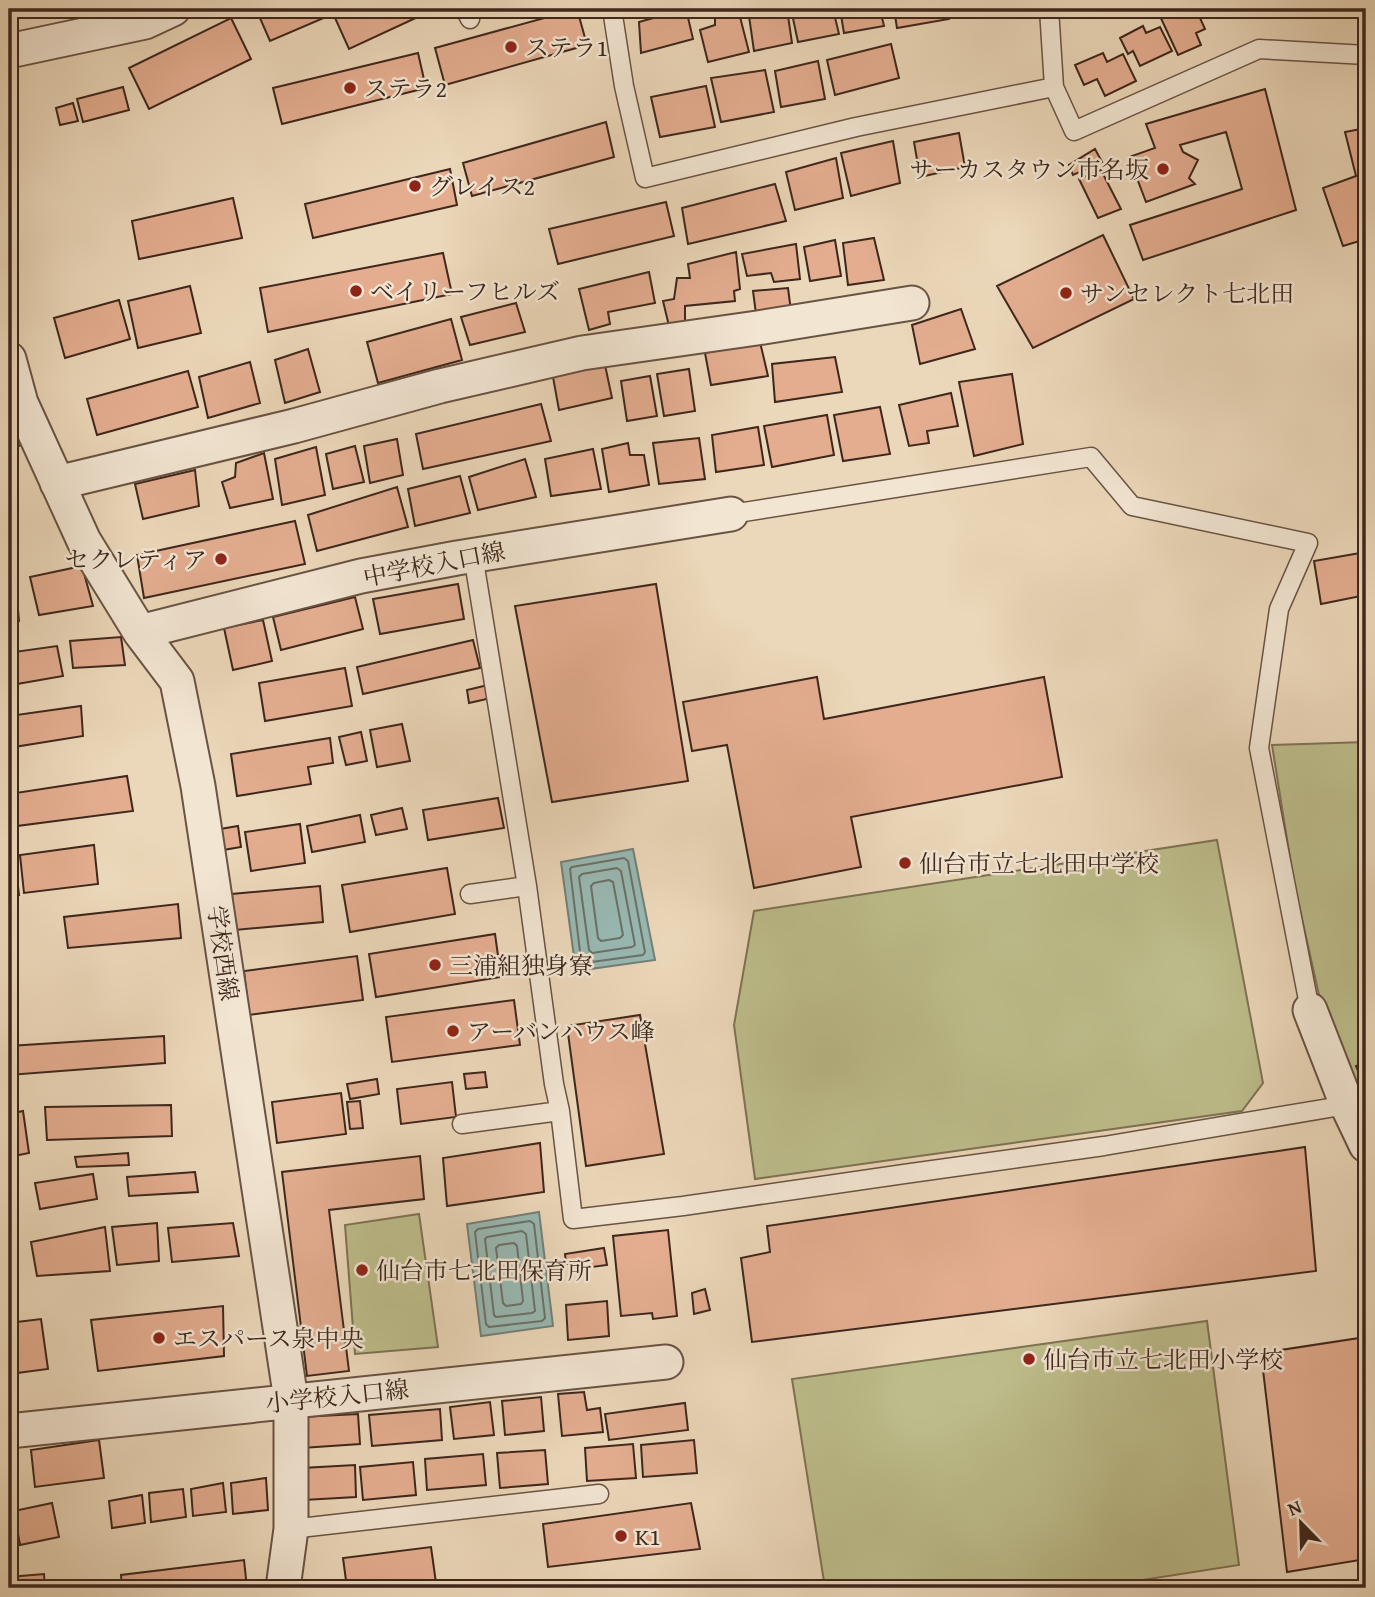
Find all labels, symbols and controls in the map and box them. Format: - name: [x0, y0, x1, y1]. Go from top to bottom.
- place label: ステラ1: [525, 30, 608, 65]
- marker: ステラ1: [503, 39, 519, 55]
- place label: ステラ2: [364, 71, 447, 106]
- marker: ステラ2: [342, 80, 358, 96]
- place label: サーカスタウン市名坂: [909, 152, 1149, 187]
- marker: サーカスタウン市名坂: [1155, 161, 1171, 177]
- place label: グレイス2: [429, 169, 535, 204]
- marker: グレイス2: [407, 178, 423, 194]
- place label: ベイリーフヒルズ: [370, 274, 560, 309]
- place label: サンセレクト七北田: [1080, 276, 1294, 311]
- marker: ベイリーフヒルズ: [348, 283, 364, 299]
- marker: サンセレクト七北田: [1058, 285, 1074, 301]
- street label: 中学校入口線: [360, 533, 508, 595]
- place label: セクレティア: [65, 542, 207, 577]
- marker: セクレティア: [213, 551, 229, 567]
- place label: 仙台市立七北田中学校: [919, 846, 1159, 881]
- marker: 仙台市立七北田中学校: [897, 855, 913, 871]
- street label: 学校西線: [199, 903, 247, 1003]
- place label: 三浦組独身寮: [449, 948, 593, 983]
- marker: 三浦組独身寮: [427, 957, 443, 973]
- place label: アーバンハウス峰: [467, 1014, 655, 1049]
- marker: アーバンハウス峰: [445, 1023, 461, 1039]
- place label: 仙台市七北田保育所: [376, 1253, 592, 1288]
- marker: 仙台市七北田保育所: [354, 1262, 370, 1278]
- place label: エスパース泉中央: [173, 1321, 364, 1356]
- marker: エスパース泉中央: [151, 1330, 167, 1346]
- place label: 仙台市立七北田小学校: [1043, 1342, 1283, 1377]
- marker: 仙台市立七北田小学校: [1021, 1351, 1037, 1367]
- street label: 小学校入口線: [264, 1371, 410, 1421]
- north arrow: [1266, 1488, 1336, 1558]
- text: N: [1283, 1492, 1306, 1523]
- place label: K1: [635, 1519, 661, 1554]
- marker: K1: [613, 1528, 629, 1544]

